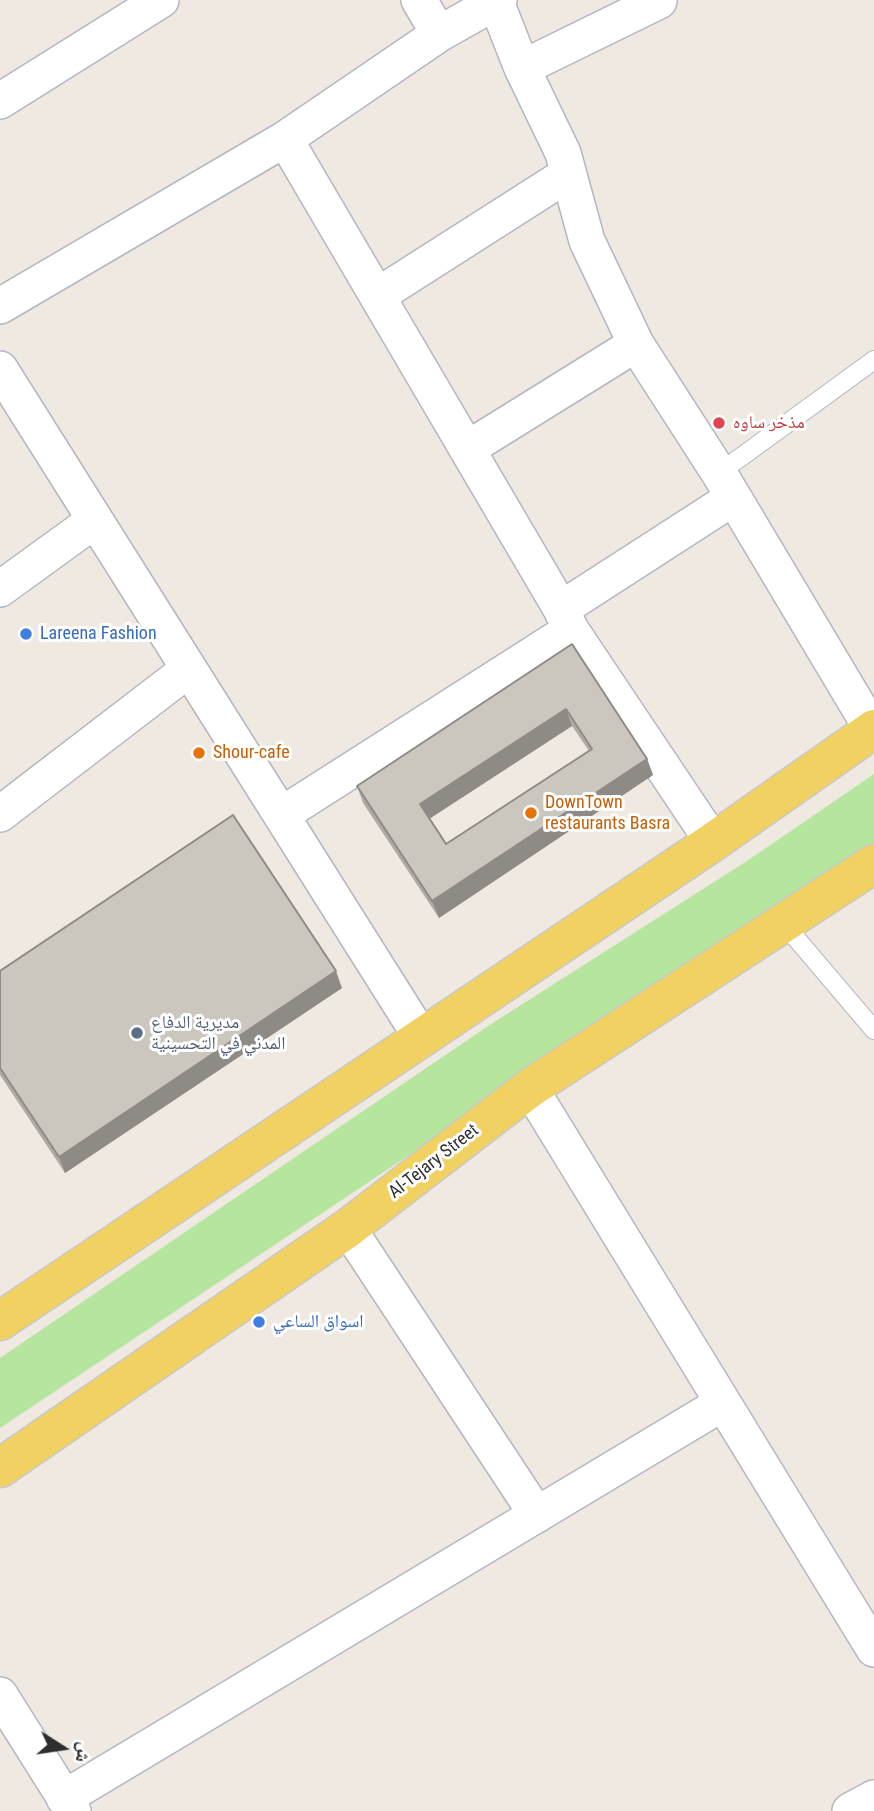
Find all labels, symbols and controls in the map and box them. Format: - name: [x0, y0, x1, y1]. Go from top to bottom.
- place label: مذخر ساوه: [733, 412, 805, 434]
- marker: مذخر ساوه: [711, 415, 727, 431]
- place label: Lareena Fashion: [40, 623, 157, 645]
- marker: Lareena Fashion: [18, 626, 34, 642]
- place label: Shour-cafe: [213, 742, 290, 764]
- marker: Shour-cafe: [191, 745, 207, 761]
- place label: DownTown restaurants Basra: [545, 792, 670, 834]
- marker: DownTown restaurants Basra: [523, 805, 539, 821]
- place label: مديرية الدفاع المدني في التحسينية: [151, 1012, 285, 1054]
- marker: مديرية الدفاع المدني في التحسينية: [129, 1025, 145, 1041]
- street label: Al-Tejary Street: [385, 1120, 483, 1204]
- place label: اسواق الساعي: [273, 1311, 364, 1333]
- marker: اسواق الساعي: [251, 1314, 267, 1330]
- north arrow: [28, 1713, 98, 1783]
- text: ش: [71, 1740, 97, 1765]

